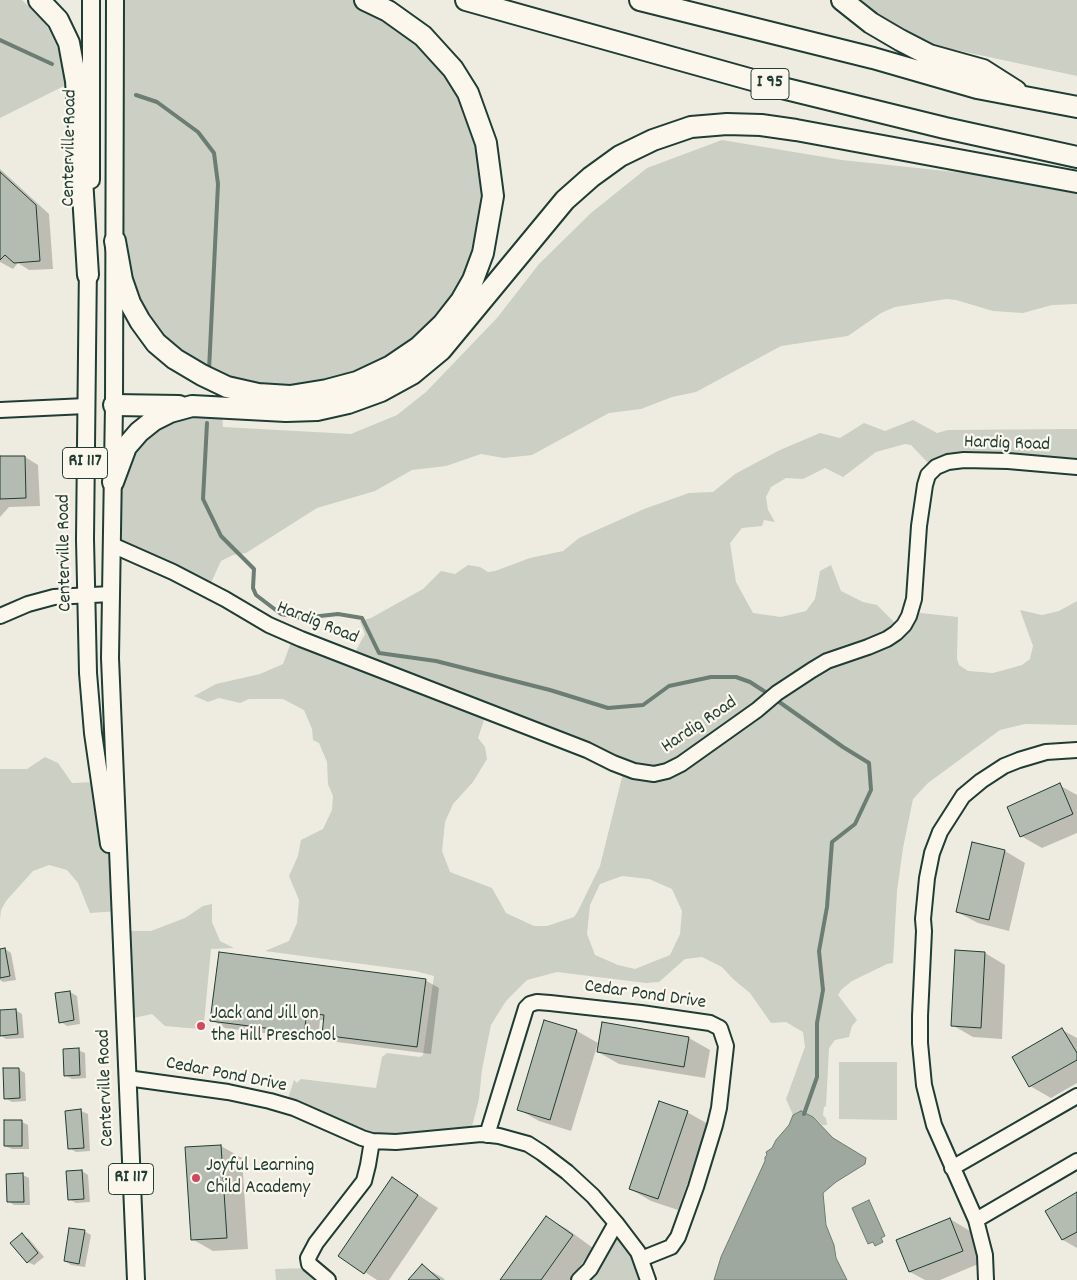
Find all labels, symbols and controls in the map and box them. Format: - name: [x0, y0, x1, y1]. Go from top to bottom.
- road number: I 95: [751, 68, 789, 100]
- street label: Centerville Road: [59, 89, 83, 207]
- street label: Hardig Road: [963, 432, 1051, 458]
- road number: RI 117: [62, 448, 108, 478]
- street label: Centerville Road: [54, 494, 78, 612]
- street label: Hardig Road: [273, 597, 361, 651]
- street label: Hardig Road: [658, 692, 742, 760]
- street label: Cedar Pond Drive: [583, 976, 707, 1016]
- place label: Jack and Jill on the Hill Preschool: [211, 1004, 336, 1048]
- marker: Jack and Jill on the Hill Preschool: [195, 1020, 207, 1032]
- street label: Centerville Road: [94, 1029, 120, 1147]
- street label: Cedar Pond Drive: [164, 1053, 288, 1099]
- place label: Joyful Learning Child Academy: [206, 1156, 314, 1200]
- road number: RI 117: [108, 1164, 154, 1194]
- marker: Joyful Learning Child Academy: [190, 1172, 202, 1184]

